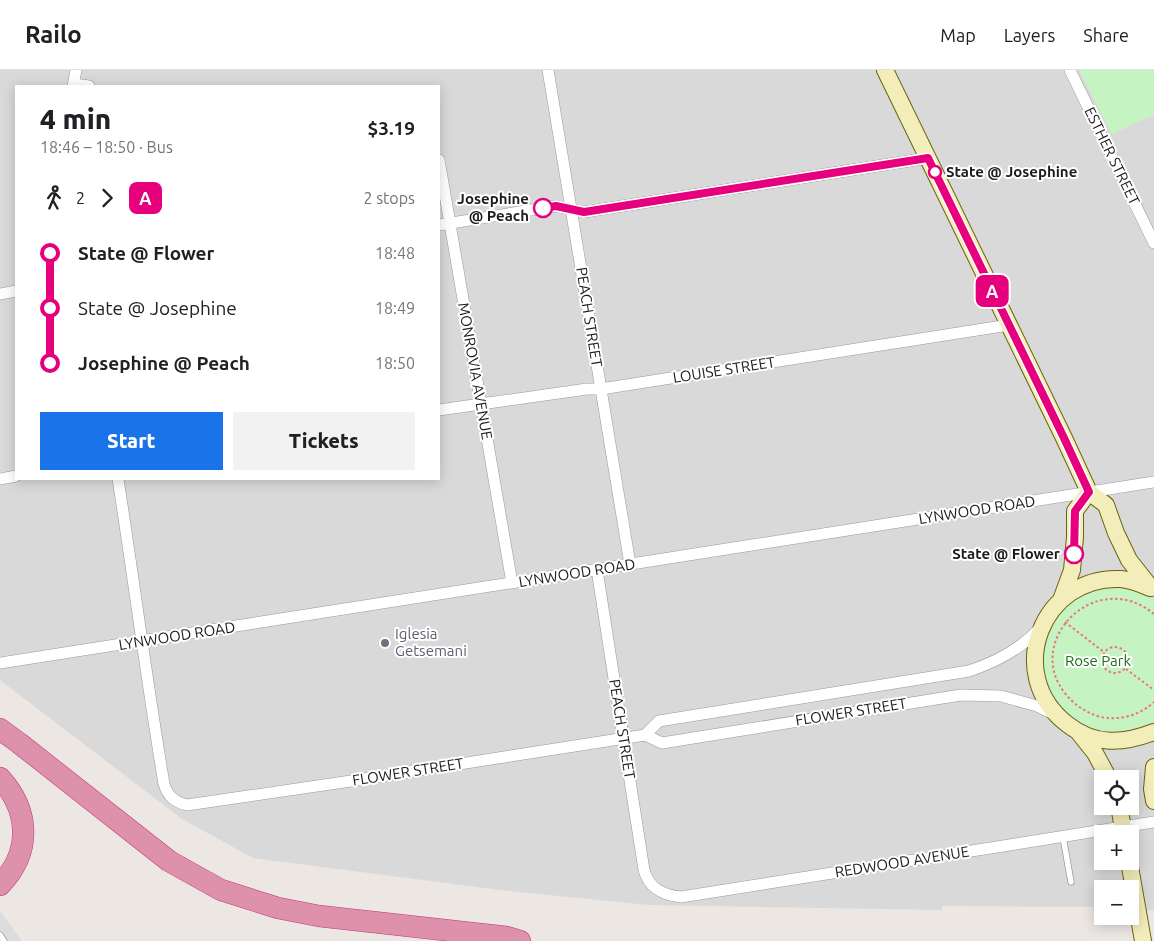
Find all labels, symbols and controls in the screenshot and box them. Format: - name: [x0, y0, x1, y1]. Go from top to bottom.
- text: Railo: [25, 21, 82, 48]
- text: Map: [940, 25, 976, 45]
- text: Layers: [1004, 25, 1055, 45]
- text: Share: [1083, 25, 1129, 45]
- text: 4 min: [40, 103, 111, 134]
- street label: ESTHER STREET: [1081, 104, 1144, 208]
- text: $3.19: [367, 117, 415, 139]
- text: 18:46 – 18:50 · Bus: [40, 138, 173, 156]
- place label: State @ Josephine: [946, 163, 1077, 180]
- marker: State @ Josephine: [928, 165, 942, 179]
- icon: walk: [40, 184, 68, 212]
- icon: forward: [93, 184, 121, 212]
- text: A: [139, 188, 152, 208]
- text: 2: [76, 189, 85, 207]
- text: 2 stops: [363, 189, 415, 207]
- place label: Josephine @ Peach: [457, 190, 529, 224]
- marker: Josephine @ Peach: [533, 198, 553, 218]
- text: State @ Flower: [78, 242, 214, 264]
- text: 18:48: [375, 244, 415, 262]
- street label: PEACH STREET: [573, 266, 606, 369]
- line badge: A: [976, 275, 1008, 307]
- text: A: [986, 281, 998, 301]
- text: State @ Josephine: [78, 297, 237, 319]
- text: 18:49: [375, 299, 415, 317]
- street label: MONROVIA AVENUE: [455, 301, 496, 441]
- text: Josephine @ Peach: [78, 352, 250, 374]
- street label: LOUISE STREET: [672, 353, 777, 386]
- text: 18:50: [375, 354, 415, 372]
- button: Start: [40, 412, 223, 470]
- button: Tickets: [233, 412, 415, 470]
- street label: LYNWOOD ROAD: [917, 492, 1036, 527]
- marker: State @ Flower: [1064, 544, 1084, 564]
- place label: State @ Flower: [952, 545, 1061, 562]
- street label: LYNWOOD ROAD: [517, 555, 636, 590]
- street label: LYNWOOD ROAD: [117, 618, 236, 653]
- place label: Iglesia Getsemani: [395, 625, 467, 659]
- marker: Iglesia Getsemani: [379, 637, 391, 649]
- park label: Rose Park: [1065, 652, 1131, 669]
- street label: PEACH STREET: [606, 678, 639, 781]
- street label: FLOWER STREET: [794, 694, 908, 729]
- street label: FLOWER STREET: [351, 754, 465, 789]
- map controls: [1094, 770, 1139, 925]
- button: locate: [1094, 770, 1139, 815]
- button: +: [1094, 825, 1139, 870]
- street label: REDWOOD AVENUE: [834, 842, 970, 881]
- button: −: [1094, 880, 1139, 925]

